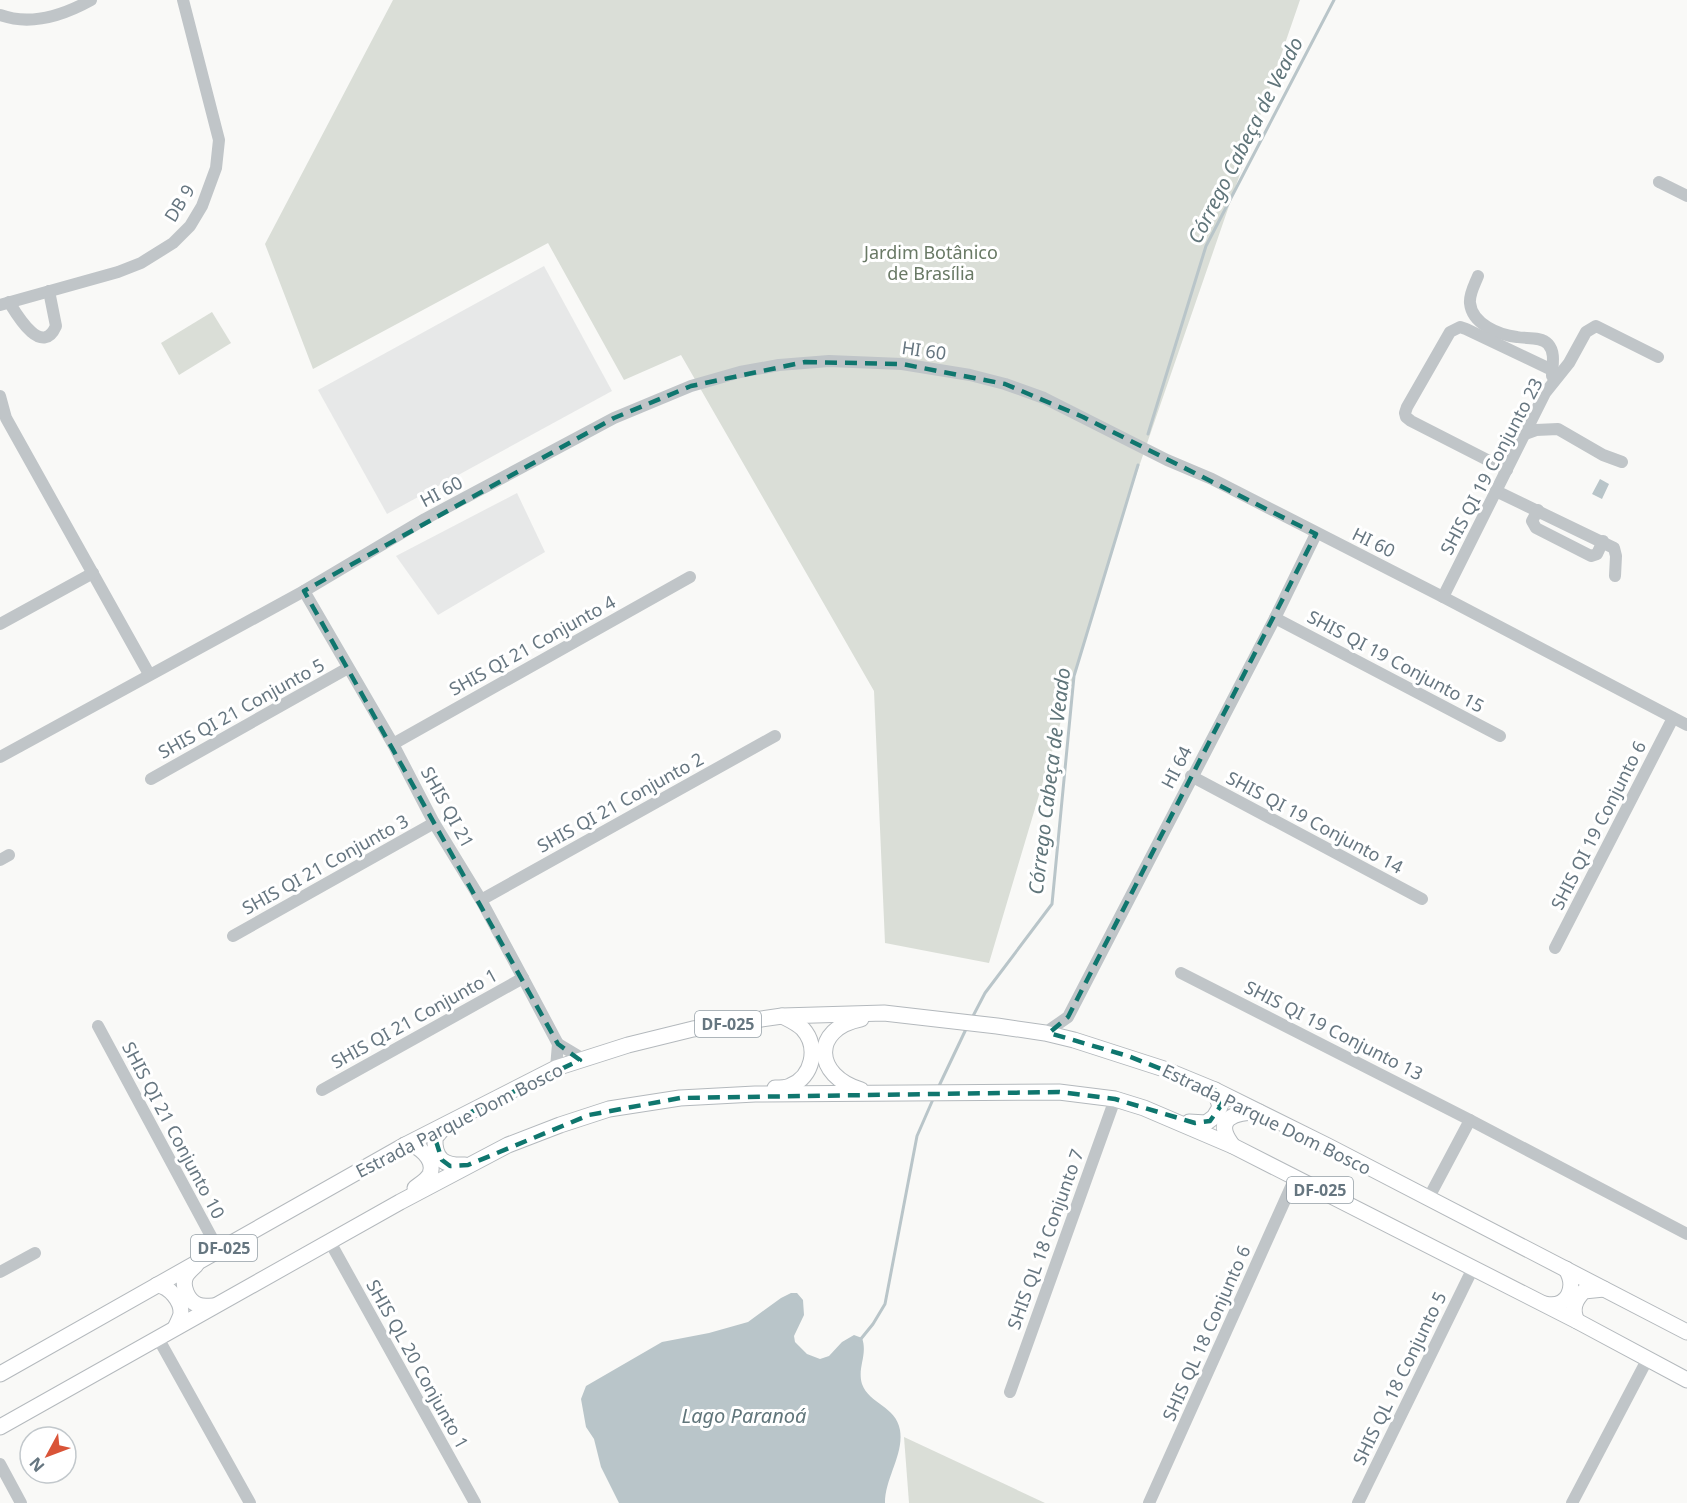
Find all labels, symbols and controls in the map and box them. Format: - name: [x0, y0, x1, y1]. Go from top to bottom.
- water label: Córrego Cabeça de Veado: [1181, 32, 1309, 248]
- street label: DB 9: [158, 180, 200, 226]
- park label: Jardim Botânico de Brasília: [862, 240, 998, 285]
- street label: HI 60: [900, 335, 948, 365]
- street label: SHIS QI 19 Conjunto 23: [1434, 373, 1548, 559]
- street label: HI 60: [416, 470, 466, 512]
- street label: HI 60: [1349, 521, 1399, 563]
- street label: SHIS QI 21 Conjunto 4: [445, 589, 619, 701]
- street label: SHIS QI 19 Conjunto 15: [1303, 604, 1489, 718]
- street label: SHIS QI 21 Conjunto 5: [154, 652, 328, 764]
- water label: Córrego Cabeça de Veado: [1022, 666, 1076, 896]
- street label: SHIS QI 19 Conjunto 6: [1545, 736, 1651, 914]
- street label: HI 64: [1155, 742, 1197, 792]
- street label: SHIS QI 21 Conjunto 2: [533, 746, 707, 858]
- street label: SHIS QI 21: [416, 762, 480, 852]
- street label: SHIS QI 19 Conjunto 14: [1222, 765, 1408, 879]
- street label: SHIS QI 21 Conjunto 3: [238, 808, 412, 920]
- street label: SHIS QI 21 Conjunto 1: [327, 962, 501, 1074]
- street label: SHIS QI 19 Conjunto 13: [1241, 975, 1427, 1085]
- road number: DF-025: [695, 1011, 761, 1037]
- street label: SHIS QI 21 Conjunto 10: [117, 1037, 231, 1223]
- street label: Estrada Parque Dom Bosco: [351, 1057, 567, 1183]
- street label: Estrada Parque Dom Bosco: [1159, 1058, 1375, 1180]
- street label: SHIS QL 18 Conjunto 7: [1001, 1146, 1089, 1332]
- road number: DF-025: [1287, 1177, 1353, 1203]
- road number: DF-025: [191, 1235, 257, 1261]
- street label: SHIS QL 18 Conjunto 6: [1156, 1241, 1256, 1425]
- street label: SHIS QL 20 Conjunto 1: [361, 1275, 475, 1453]
- street label: SHIS QL 18 Conjunto 5: [1347, 1287, 1451, 1469]
- water label: Lago Paranoá: [682, 1402, 806, 1429]
- north arrow: [18, 1425, 78, 1485]
- text: N: [24, 1453, 49, 1477]

